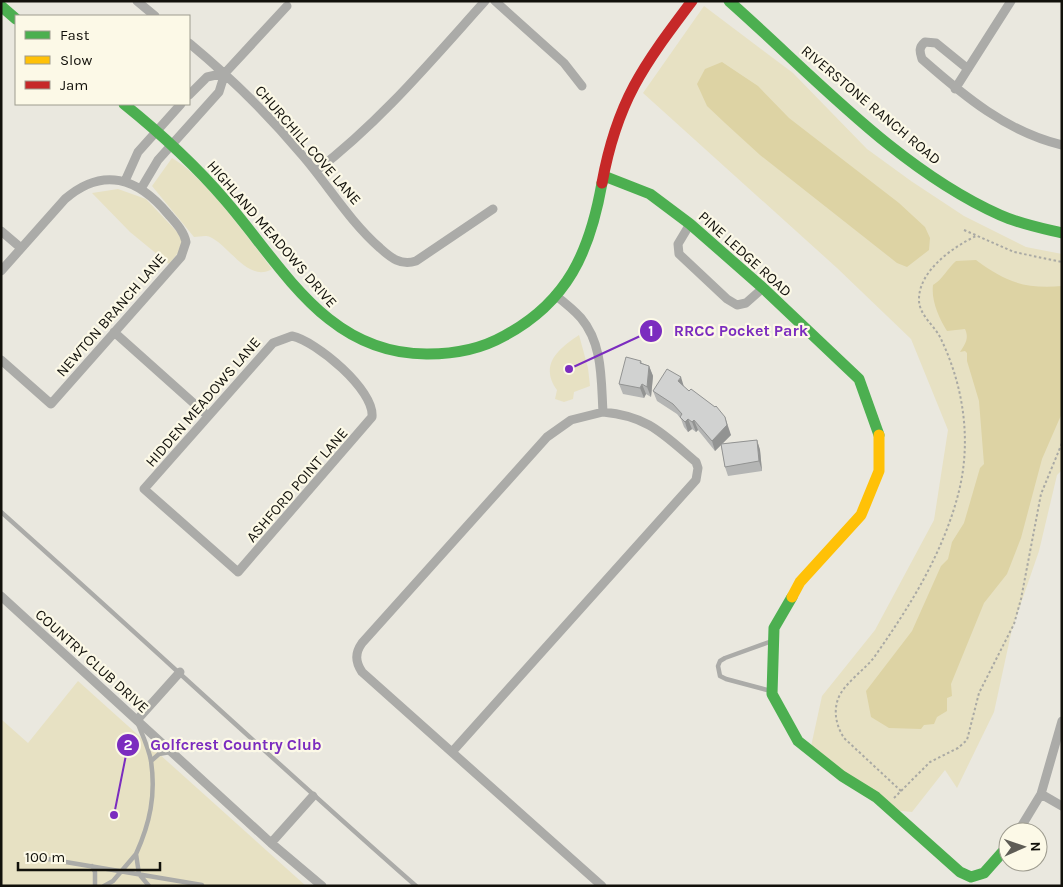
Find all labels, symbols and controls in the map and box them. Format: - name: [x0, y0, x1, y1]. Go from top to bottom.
- legend: [15, 15, 190, 105]
- text: Fast: [60, 26, 90, 44]
- street label: RIVERSTONE RANCH ROAD: [798, 41, 944, 169]
- text: Slow: [60, 51, 92, 69]
- text: Jam: [60, 76, 88, 94]
- street label: CHURCHILL COVE LANE: [251, 81, 365, 209]
- street label: HIGHLAND MEADOWS DRIVE: [203, 157, 341, 311]
- street label: PINE LEDGE ROAD: [695, 207, 795, 301]
- street label: NEWTON BRANCH LANE: [53, 250, 169, 380]
- callout: RRCC Pocket Park: [639, 315, 818, 346]
- text: RRCC Pocket Park: [674, 321, 809, 340]
- text: 1: [648, 322, 654, 340]
- street label: HIDDEN MEADOWS LANE: [142, 333, 264, 471]
- street label: ASHFORD POINT LANE: [242, 424, 352, 546]
- street label: COUNTRY CLUB DRIVE: [32, 605, 152, 717]
- callout: Golfcrest Country Club: [115, 729, 332, 760]
- text: Golfcrest Country Club: [150, 735, 322, 754]
- text: 2: [123, 736, 133, 754]
- north arrow: [998, 822, 1048, 872]
- scale bar: [18, 840, 160, 872]
- text: N: [1027, 841, 1044, 852]
- text: 100 m: [25, 848, 65, 866]

